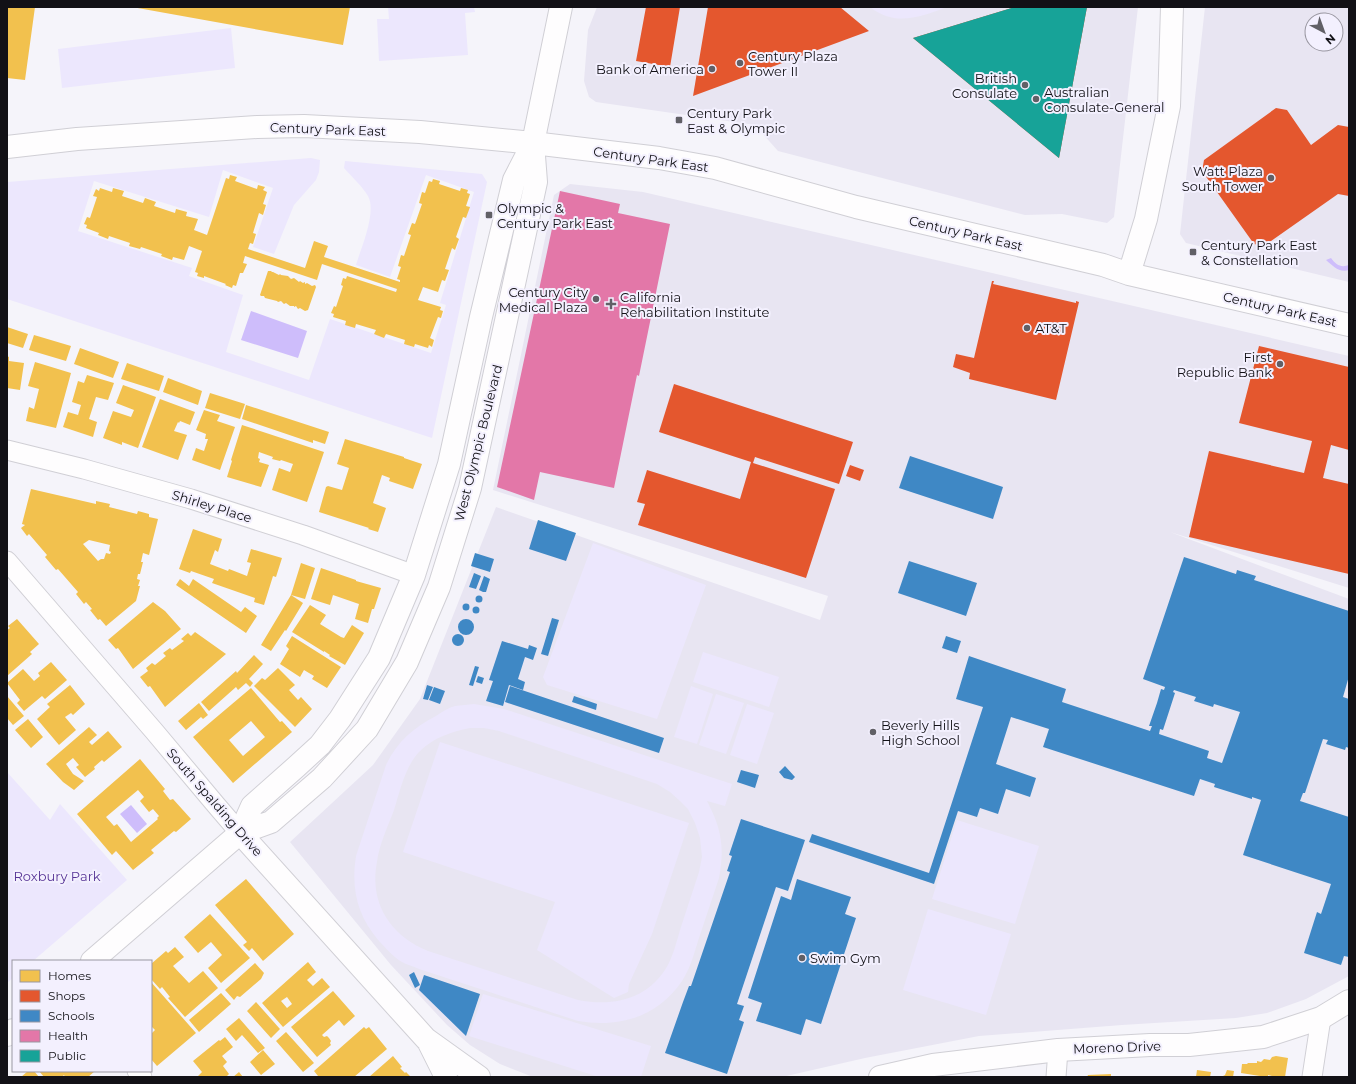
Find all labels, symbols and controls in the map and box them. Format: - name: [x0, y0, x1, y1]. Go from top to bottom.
- north arrow: [1304, 12, 1344, 52]
- text: N: [1323, 31, 1339, 48]
- place label: Century Plaza Tower II: [748, 48, 838, 79]
- marker: Century Plaza Tower II: [735, 58, 745, 68]
- place label: Bank of America: [596, 61, 704, 77]
- marker: Bank of America: [707, 64, 717, 74]
- place label: British Consulate: [952, 70, 1017, 101]
- marker: British Consulate: [1020, 80, 1030, 90]
- place label: Australian Consulate-General: [1044, 84, 1165, 115]
- marker: Australian Consulate-General: [1031, 94, 1041, 104]
- place label: Century Park East & Olympic: [687, 105, 785, 136]
- marker: Century Park East & Olympic: [674, 115, 684, 125]
- street label: Century Park East: [270, 119, 386, 139]
- street label: Century Park East: [592, 143, 710, 175]
- place label: Watt Plaza South Tower: [1182, 163, 1263, 194]
- marker: Watt Plaza South Tower: [1266, 173, 1276, 183]
- place label: Olympic & Century Park East: [497, 200, 613, 231]
- marker: Olympic & Century Park East: [484, 210, 494, 220]
- street label: Century Park East: [908, 212, 1024, 254]
- place label: Century Park East & Constellation: [1201, 237, 1317, 268]
- marker: Century Park East & Constellation: [1188, 247, 1198, 257]
- place label: Century City Medical Plaza: [499, 284, 589, 315]
- street label: Century Park East: [1222, 288, 1338, 330]
- place label: California Rehabilitation Institute: [620, 289, 769, 320]
- marker: Century City Medical Plaza: [591, 294, 601, 304]
- marker: California Rehabilitation Institute: [605, 298, 617, 310]
- place label: AT&T: [1035, 320, 1067, 336]
- marker: AT&T: [1022, 323, 1032, 333]
- place label: First Republic Bank: [1177, 349, 1272, 380]
- marker: First Republic Bank: [1275, 359, 1285, 369]
- street label: West Olympic Boulevard: [451, 363, 505, 523]
- street label: Shirley Place: [170, 486, 254, 526]
- place label: Beverly Hills High School: [881, 717, 960, 748]
- marker: Beverly Hills High School: [868, 727, 878, 737]
- street label: South Spalding Drive: [164, 745, 266, 859]
- park label: Roxbury Park: [13, 868, 101, 884]
- place label: Swim Gym: [810, 950, 881, 966]
- marker: Swim Gym: [797, 953, 807, 963]
- legend: [12, 960, 152, 1072]
- text: Homes: [48, 968, 91, 983]
- text: Shops: [48, 988, 85, 1003]
- text: Schools: [48, 1008, 94, 1023]
- text: Health: [48, 1028, 88, 1043]
- street label: Moreno Drive: [1073, 1037, 1161, 1057]
- text: Public: [48, 1048, 86, 1063]

